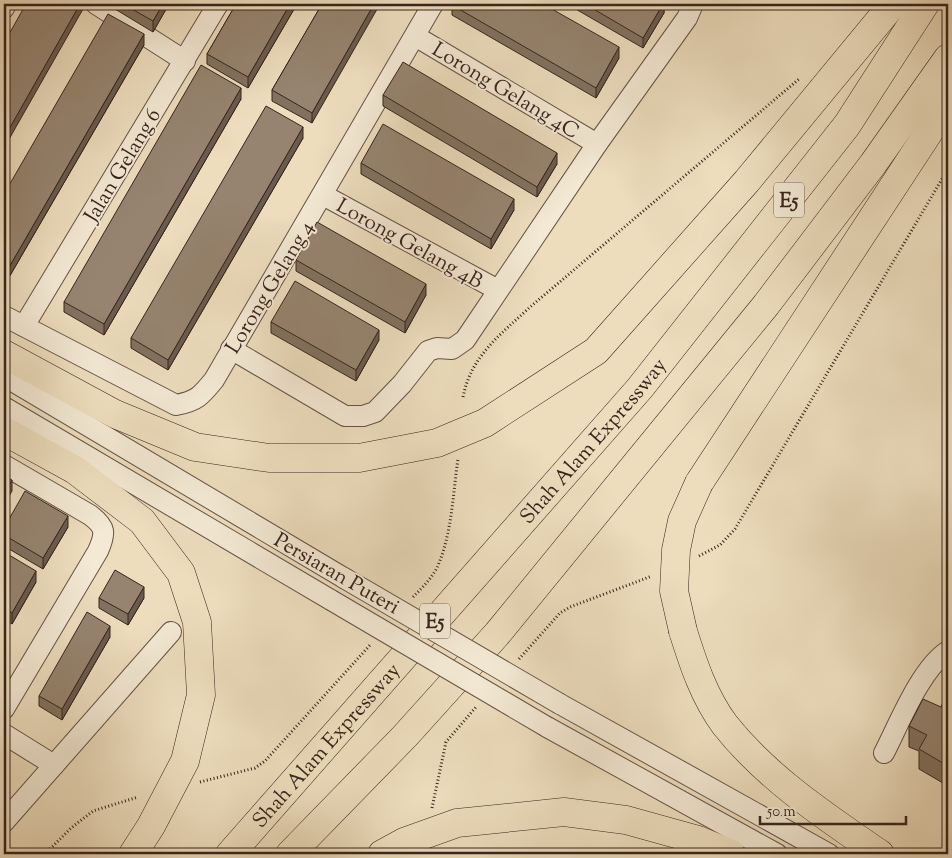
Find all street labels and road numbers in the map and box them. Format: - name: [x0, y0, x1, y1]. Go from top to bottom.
- street label: Lorong Gelang 4C: [426, 36, 584, 148]
- street label: Jalan Gelang 6: [77, 103, 170, 229]
- road number: E5: [774, 182, 804, 218]
- street label: Lorong Gelang 4B: [330, 192, 488, 298]
- street label: Lorong Gelang 4: [219, 216, 322, 360]
- street label: Shah Alam Expressway: [514, 352, 675, 532]
- street label: Persiaran Puteri: [267, 526, 405, 623]
- road number: E5: [420, 604, 450, 638]
- street label: Shah Alam Expressway: [246, 657, 409, 836]

